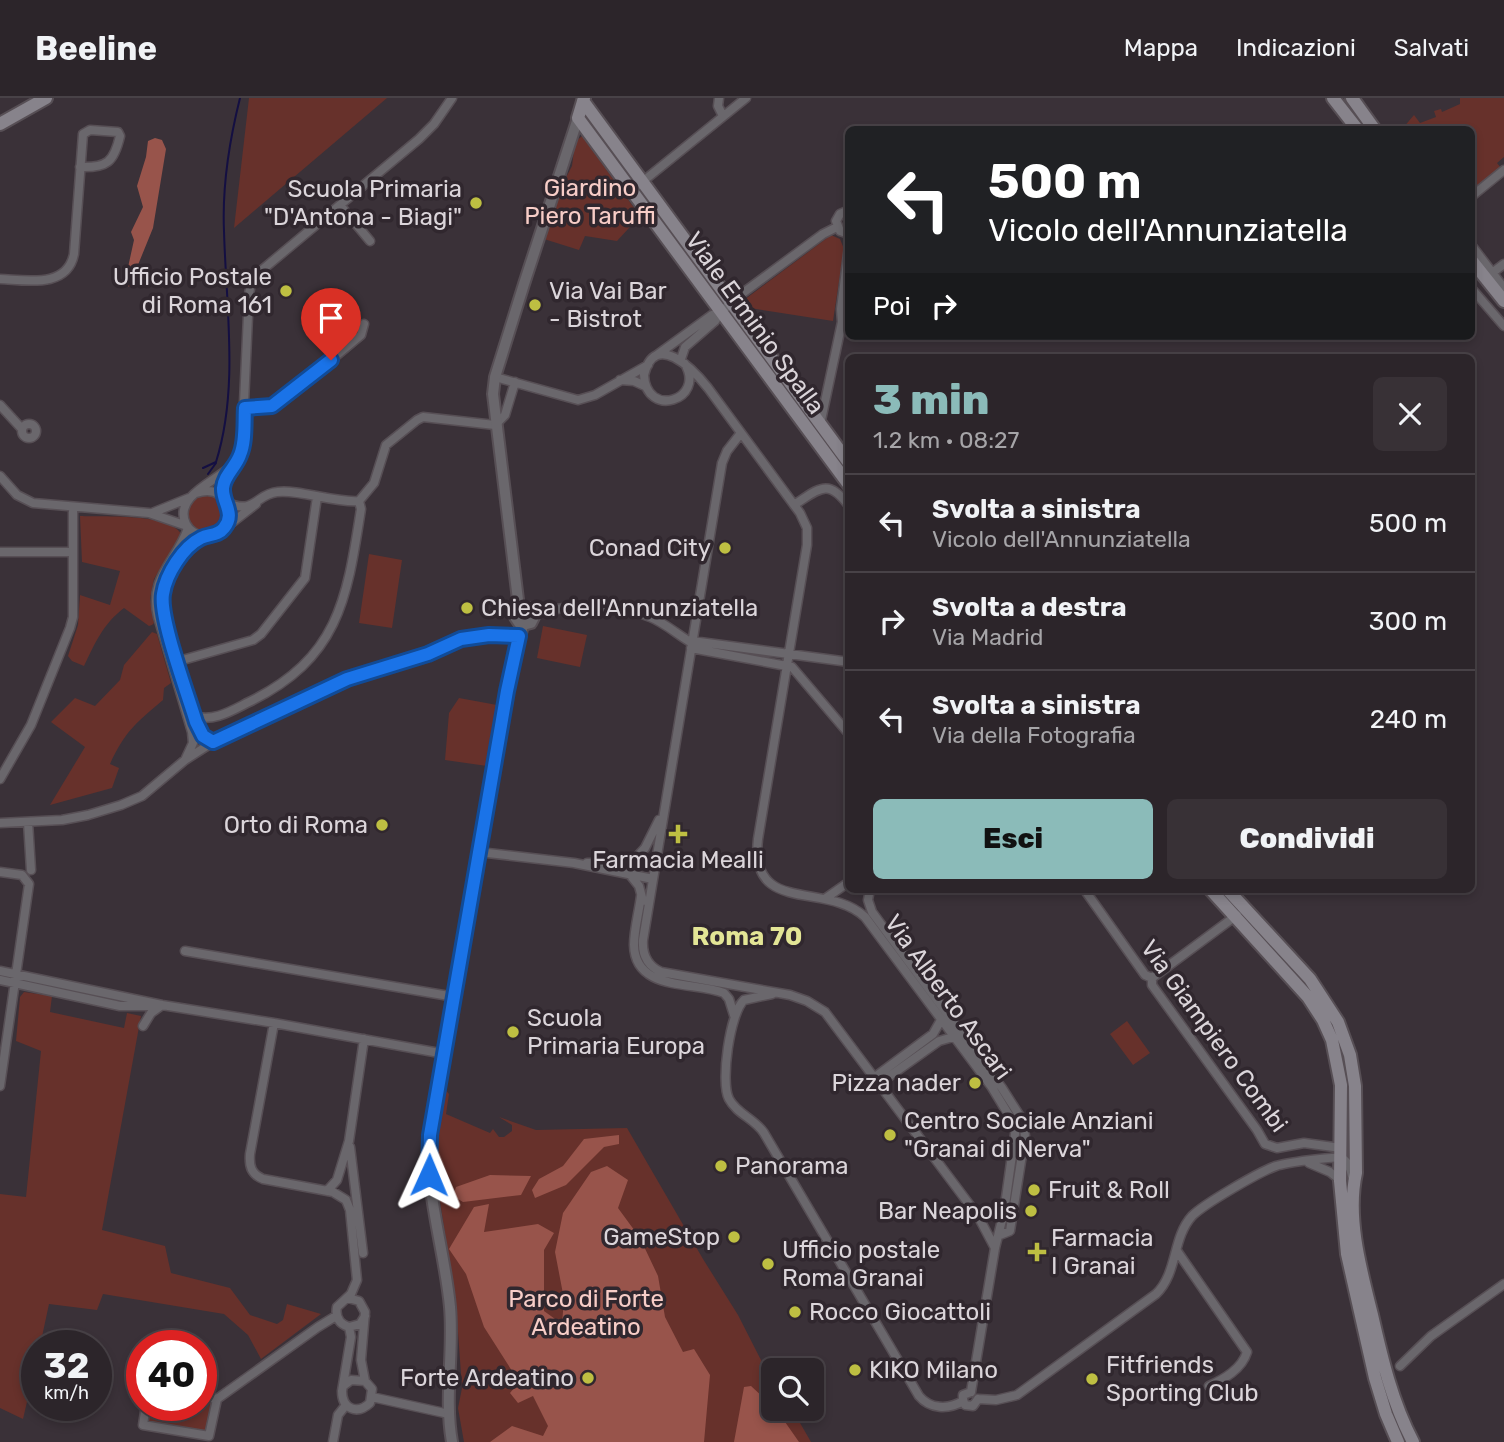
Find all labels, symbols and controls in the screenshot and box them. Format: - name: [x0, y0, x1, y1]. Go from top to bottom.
- text: Beeline: [35, 29, 157, 68]
- text: Mappa: [1124, 34, 1198, 62]
- text: Indicazioni: [1236, 34, 1356, 62]
- text: Salvati: [1394, 34, 1469, 62]
- text: 500 m: [988, 152, 1142, 210]
- icon: left: [873, 154, 964, 245]
- park label: Giardino Piero Taruffi: [524, 174, 656, 230]
- place label: Scuola Primaria "D'Antona - Biagi": [264, 175, 462, 231]
- marker: Scuola Primaria "D'Antona - Biagi": [468, 195, 484, 211]
- text: Vicolo dell'Annunziatella: [988, 211, 1348, 249]
- street label: Viale Erminio Spalla: [680, 227, 830, 419]
- place label: Ufficio Postale di Roma 161: [113, 263, 272, 319]
- place label: Via Vai Bar - Bistrot: [549, 277, 667, 333]
- marker: Ufficio Postale di Roma 161: [278, 283, 294, 299]
- icon: right: [925, 287, 963, 325]
- pin: [301, 288, 361, 360]
- text: Poi: [873, 291, 911, 322]
- marker: Via Vai Bar - Bistrot: [527, 297, 543, 313]
- icon: arrive: [312, 299, 350, 337]
- text: 3 min: [873, 375, 989, 425]
- button: close: [1373, 377, 1447, 451]
- text: 1.2 km · 08:27: [873, 426, 1019, 454]
- text: Svolta a sinistra: [932, 494, 1141, 525]
- icon: left: [873, 504, 911, 542]
- text: 500 m: [1369, 508, 1447, 539]
- text: Vicolo dell'Annunziatella: [932, 525, 1191, 553]
- place label: Conad City: [589, 534, 711, 562]
- marker: Conad City: [717, 540, 733, 556]
- text: Svolta a destra: [932, 592, 1127, 623]
- place label: Chiesa dell'Annunziatella: [481, 594, 758, 622]
- marker: Chiesa dell'Annunziatella: [459, 600, 475, 616]
- icon: right: [873, 602, 911, 640]
- text: 300 m: [1369, 606, 1447, 637]
- text: Via Madrid: [932, 623, 1044, 651]
- text: Svolta a sinistra: [932, 690, 1141, 721]
- icon: left: [873, 700, 911, 738]
- text: 240 m: [1370, 704, 1447, 735]
- text: Via della Fotografia: [932, 721, 1136, 749]
- button: Esci: [873, 799, 1153, 879]
- button: Condividi: [1167, 799, 1447, 879]
- place label: Orto di Roma: [224, 811, 368, 839]
- marker: Orto di Roma: [374, 817, 390, 833]
- marker: Farmacia Mealli: [670, 826, 686, 842]
- place label: Farmacia Mealli: [592, 846, 764, 874]
- street label: Via Alberto Ascari: [879, 909, 1017, 1085]
- district label: Roma 70: [692, 921, 802, 952]
- street label: Via Giampiero Combi: [1135, 934, 1293, 1138]
- place label: Scuola Primaria Europa: [527, 1004, 705, 1060]
- marker: Scuola Primaria Europa: [505, 1024, 521, 1040]
- place label: Pizza nader: [832, 1069, 961, 1097]
- marker: Pizza nader: [967, 1075, 983, 1091]
- place label: Centro Sociale Anziani "Granai di Nerva": [904, 1107, 1154, 1163]
- marker: Centro Sociale Anziani "Granai di Nerva": [882, 1127, 898, 1143]
- position arrow: [392, 1138, 466, 1212]
- place label: Panorama: [735, 1152, 849, 1180]
- marker: Panorama: [713, 1158, 729, 1174]
- place label: Fruit & Roll: [1048, 1176, 1170, 1204]
- marker: Fruit & Roll: [1026, 1182, 1042, 1198]
- place label: Bar Neapolis: [878, 1197, 1017, 1225]
- marker: Bar Neapolis: [1023, 1203, 1039, 1219]
- place label: GameStop: [603, 1223, 720, 1251]
- place label: Farmacia I Granai: [1051, 1224, 1154, 1280]
- marker: GameStop: [726, 1229, 742, 1245]
- place label: Ufficio postale Roma Granai: [782, 1236, 940, 1292]
- marker: Farmacia I Granai: [1029, 1244, 1045, 1260]
- marker: Ufficio postale Roma Granai: [760, 1256, 776, 1272]
- park label: Parco di Forte Ardeatino: [508, 1285, 664, 1341]
- place label: Rocco Giocattoli: [809, 1298, 991, 1326]
- marker: Rocco Giocattoli: [787, 1304, 803, 1320]
- speed limit sign: 40: [126, 1330, 217, 1421]
- text: 32: [44, 1345, 89, 1387]
- place label: Fitfriends Sporting Club: [1106, 1351, 1259, 1407]
- place label: KIKO Milano: [869, 1356, 998, 1384]
- map controls: [761, 1358, 824, 1421]
- button: search: [761, 1358, 824, 1421]
- marker: KIKO Milano: [847, 1362, 863, 1378]
- place label: Forte Ardeatino: [400, 1364, 574, 1392]
- marker: Forte Ardeatino: [580, 1370, 596, 1386]
- marker: Fitfriends Sporting Club: [1084, 1371, 1100, 1387]
- text: km/h: [44, 1382, 89, 1404]

